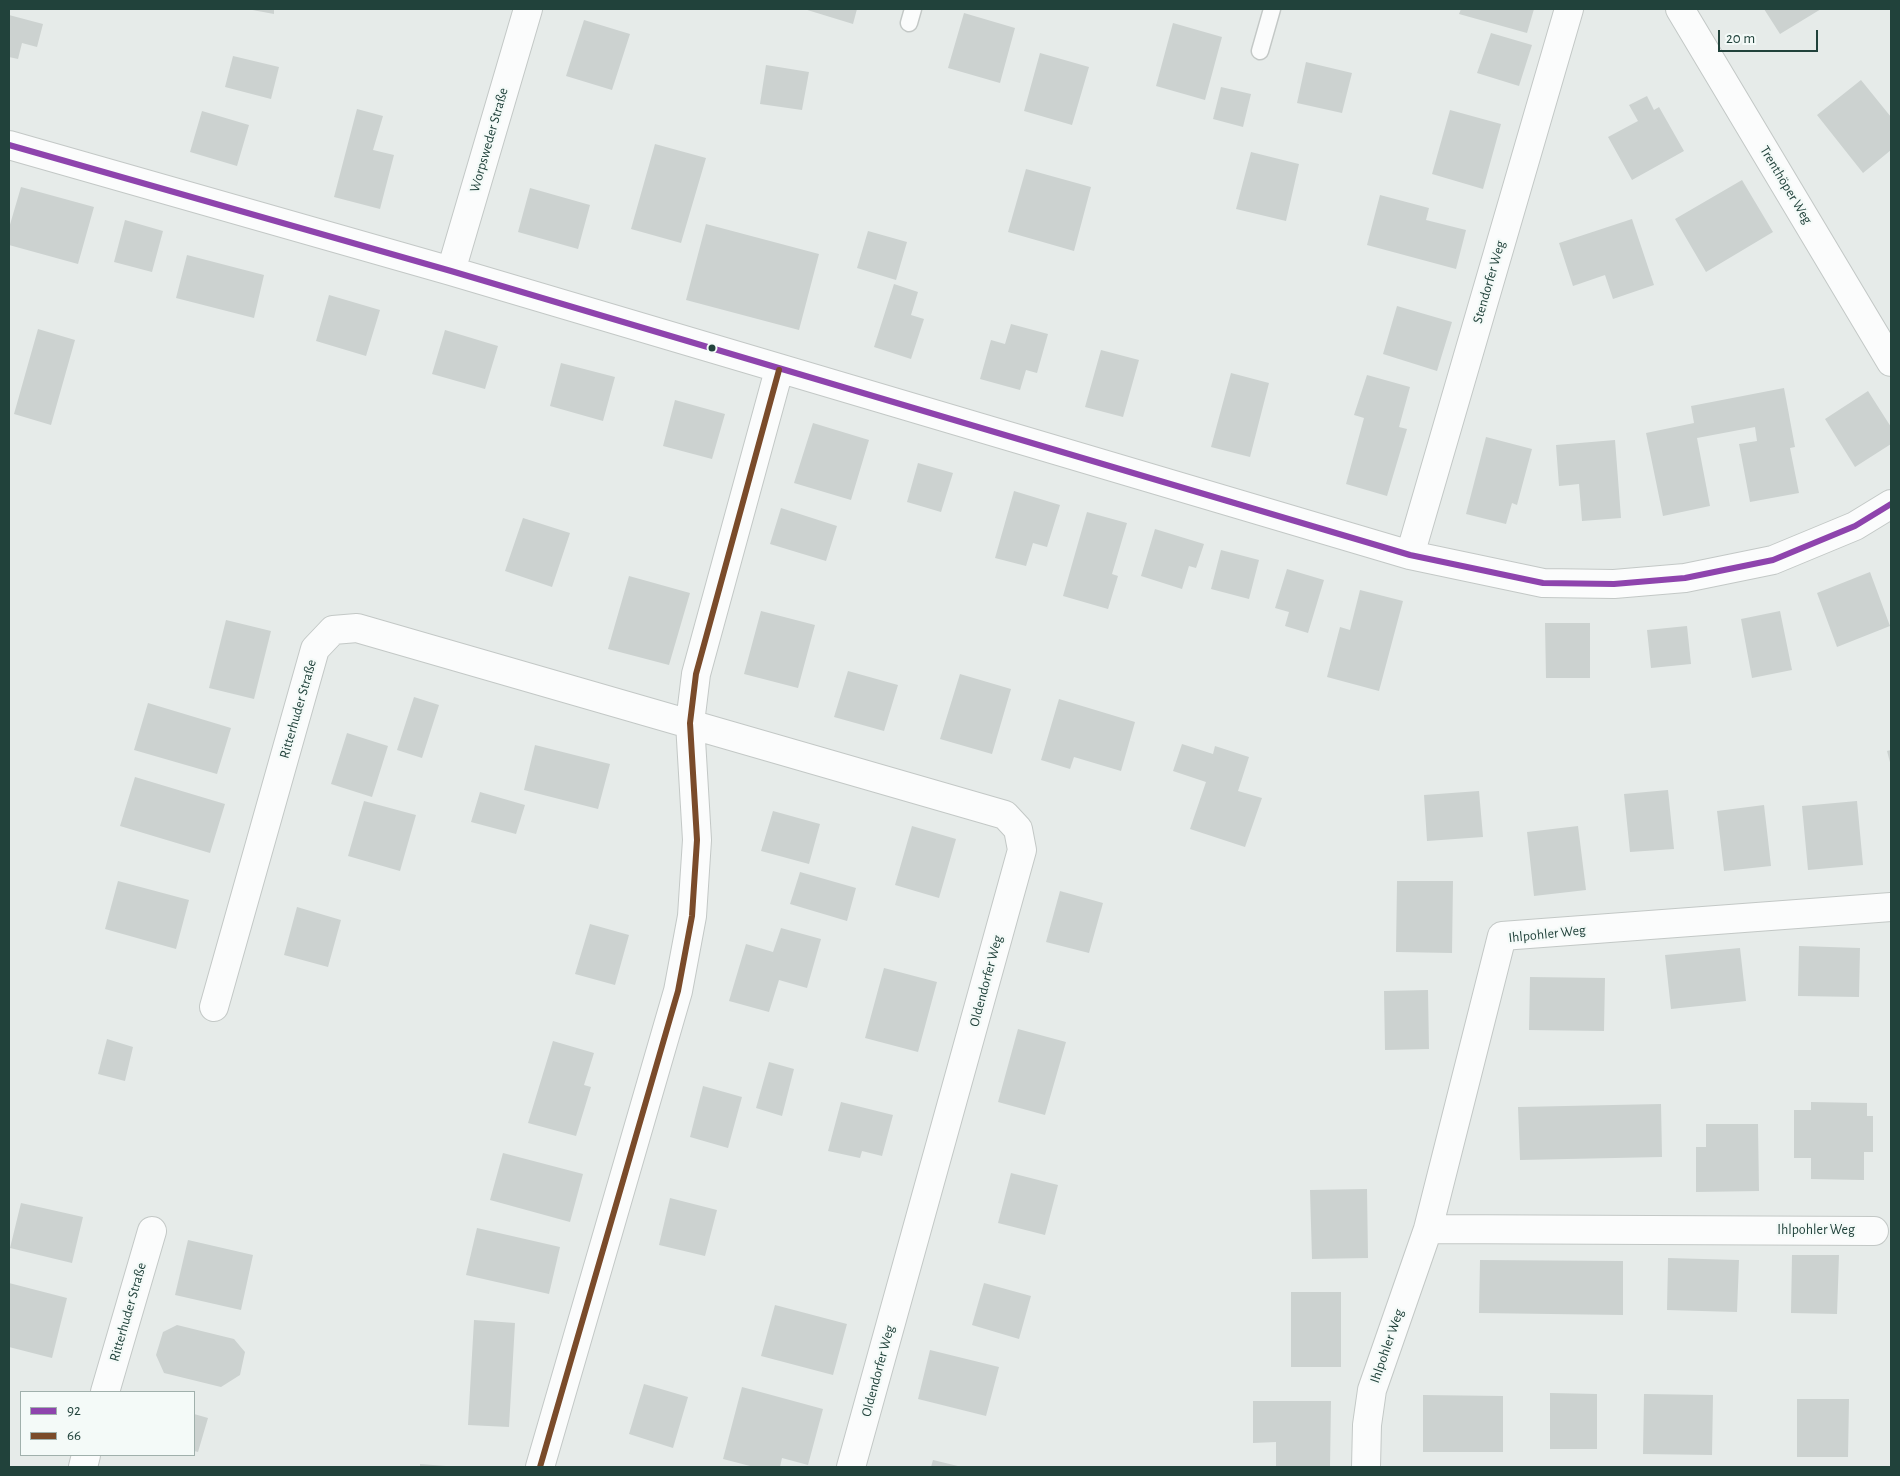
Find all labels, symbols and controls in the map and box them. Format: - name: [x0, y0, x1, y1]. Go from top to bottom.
- scale bar: [1720, 20, 1820, 52]
- text: 20 m: [1726, 31, 1755, 46]
- street label: Worpsweder Straße: [466, 86, 512, 194]
- street label: Trenthöper Weg: [1756, 143, 1816, 227]
- street label: Stendorfer Weg: [1469, 239, 1509, 325]
- unlabelled marker: [707, 343, 717, 353]
- street label: Ritterhuder Straße: [276, 658, 320, 760]
- street label: Ihlpohler Weg: [1508, 922, 1586, 946]
- street label: Oldendorfer Weg: [966, 933, 1006, 1029]
- street label: Ihlpohler Weg: [1777, 1222, 1855, 1238]
- street label: Ritterhuder Straße: [106, 1261, 150, 1363]
- street label: Ihlpohler Weg: [1366, 1307, 1408, 1385]
- street label: Oldendorfer Weg: [858, 1323, 898, 1419]
- legend: [20, 1391, 195, 1456]
- text: 92: [67, 1403, 81, 1418]
- text: 66: [67, 1428, 81, 1443]

